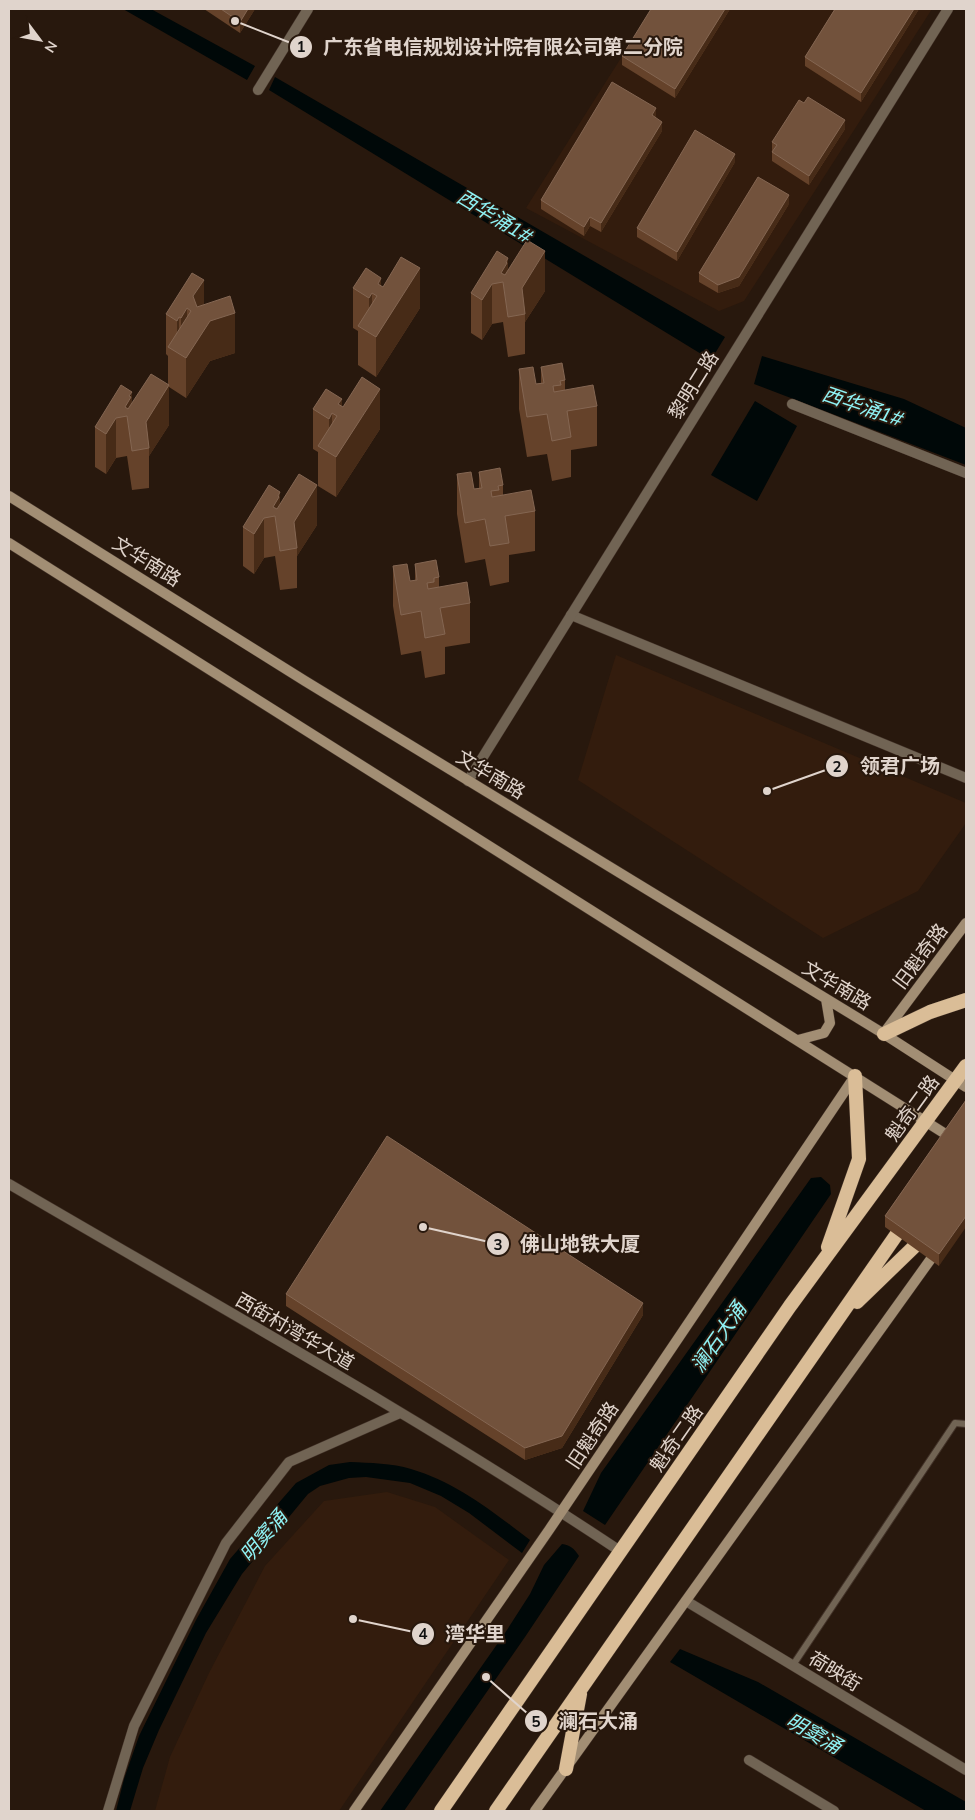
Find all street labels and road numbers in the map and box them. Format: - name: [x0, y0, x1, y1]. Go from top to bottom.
- street label: 黎明二路: [663, 346, 723, 424]
- street label: 文华南路: [108, 531, 186, 591]
- street label: 文华南路: [452, 744, 530, 804]
- street label: 旧魁奇路: [888, 918, 952, 994]
- street label: 文华南路: [798, 955, 876, 1015]
- street label: 魁奇二路: [880, 1070, 944, 1146]
- street label: 西街村湾华大道: [231, 1287, 359, 1375]
- street label: 旧魁奇路: [561, 1397, 623, 1473]
- street label: 魁奇二路: [644, 1400, 708, 1476]
- street label: 荷映街: [804, 1646, 866, 1696]

